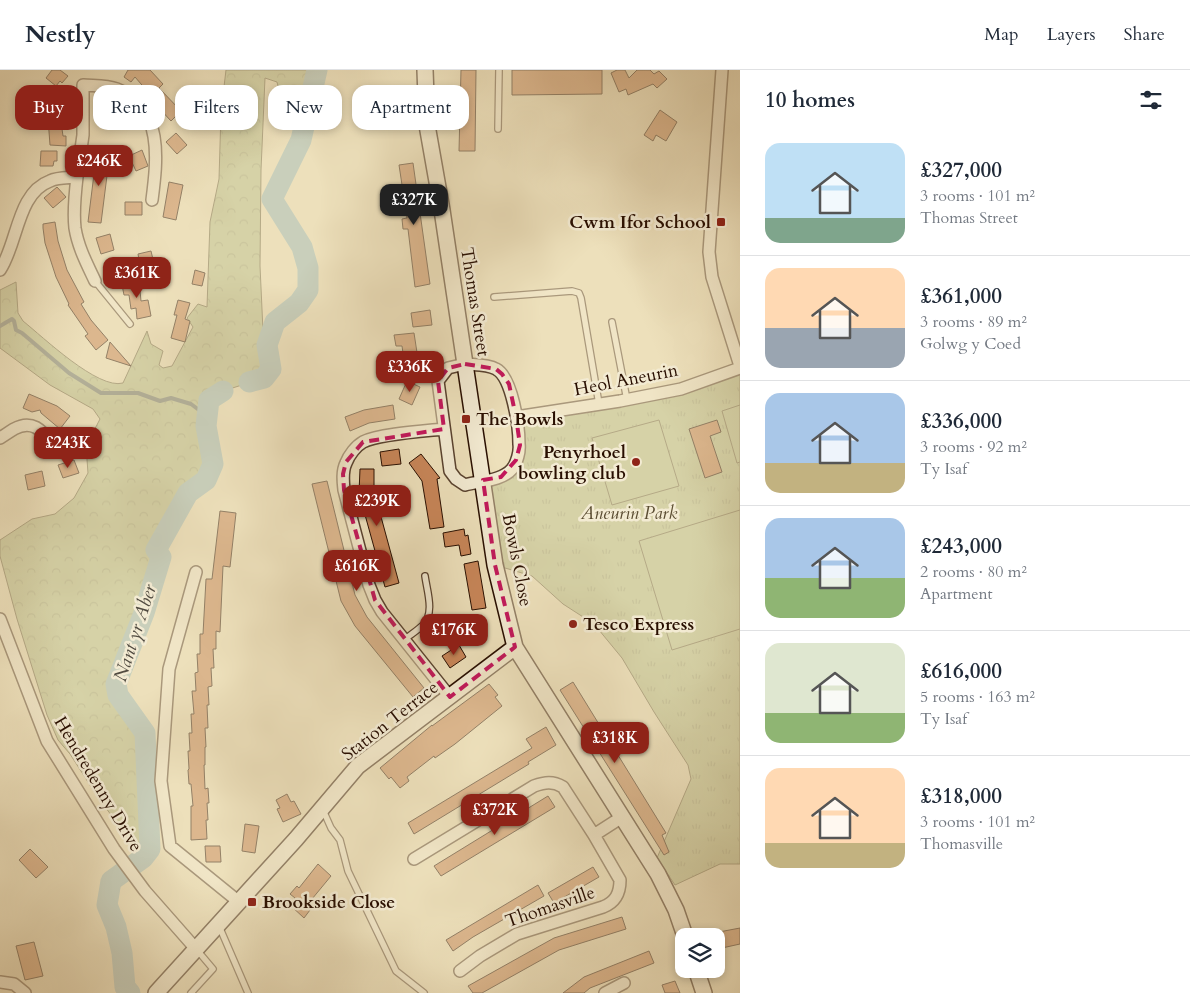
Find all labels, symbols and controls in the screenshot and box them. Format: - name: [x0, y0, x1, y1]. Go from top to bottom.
- text: Nestly: [25, 18, 96, 51]
- text: Map: [984, 22, 1019, 47]
- text: Layers: [1047, 22, 1096, 47]
- text: Share: [1124, 22, 1165, 47]
- chip: Buy: [15, 85, 83, 130]
- chip: Rent: [93, 85, 165, 130]
- chip: Filters: [175, 85, 258, 130]
- chip: New: [268, 85, 342, 130]
- chip: Apartment: [352, 85, 469, 130]
- text: 10 homes: [765, 86, 855, 115]
- icon: filters: [1137, 86, 1165, 114]
- pin: £246K: [64, 144, 134, 187]
- text: £246K: [76, 150, 122, 172]
- text: £327,000: [920, 156, 1002, 185]
- icon: home: [805, 163, 865, 223]
- pin: £327K: [379, 184, 449, 226]
- text: 3 rooms · 101 m²: [920, 185, 1035, 207]
- text: £327K: [391, 189, 437, 211]
- text: Thomas Street: [920, 207, 1018, 229]
- place label: Cwm Ifor School: [569, 210, 711, 235]
- marker: Cwm Ifor School: [715, 216, 727, 228]
- street label: Thomas Street: [454, 246, 496, 359]
- pin: £361K: [102, 256, 172, 299]
- text: £361K: [114, 262, 160, 284]
- text: £361,000: [920, 282, 1002, 311]
- icon: home: [805, 288, 865, 348]
- text: 3 rooms · 89 m²: [920, 311, 1027, 333]
- text: Golwg y Coed: [920, 333, 1021, 355]
- pin: £336K: [375, 350, 445, 393]
- text: £336K: [387, 356, 433, 378]
- street label: Heol Aneurin: [572, 358, 681, 402]
- place label: The Bowls: [476, 407, 563, 432]
- text: £336,000: [920, 407, 1002, 436]
- marker: The Bowls: [460, 413, 472, 425]
- icon: home: [805, 413, 865, 473]
- pin: £243K: [33, 426, 103, 469]
- text: £243K: [45, 432, 91, 454]
- text: 3 rooms · 92 m²: [920, 436, 1027, 458]
- place label: Penyrhoel bowling club: [518, 440, 626, 486]
- marker: Penyrhoel bowling club: [630, 456, 642, 468]
- text: Ty Isaf: [920, 458, 967, 480]
- pin: £239K: [342, 484, 412, 527]
- text: £239K: [354, 490, 400, 512]
- park label: Aneurin Park: [580, 501, 677, 526]
- street label: Bowls Close: [496, 511, 538, 609]
- text: £243,000: [920, 532, 1002, 561]
- icon: home: [805, 538, 865, 598]
- pin: £616K: [322, 550, 392, 592]
- text: £616K: [334, 555, 380, 577]
- text: 2 rooms · 80 m²: [920, 561, 1027, 583]
- water label: Nant yr Aber: [107, 580, 163, 685]
- text: Apartment: [920, 583, 993, 605]
- place label: Tesco Express: [583, 612, 694, 637]
- pin: £176K: [419, 614, 489, 656]
- marker: Tesco Express: [567, 618, 579, 630]
- text: £176K: [431, 619, 477, 641]
- text: £616,000: [920, 657, 1002, 686]
- icon: home: [805, 663, 865, 723]
- street label: Station Terrace: [336, 675, 444, 767]
- text: 5 rooms · 163 m²: [920, 686, 1035, 708]
- text: Ty Isaf: [920, 708, 967, 730]
- street label: Hendredenny Drive: [48, 712, 148, 856]
- pin: £318K: [580, 722, 650, 764]
- text: £318K: [592, 727, 638, 749]
- text: £318,000: [920, 782, 1002, 811]
- icon: home: [805, 788, 865, 848]
- pin: £372K: [460, 794, 530, 836]
- text: £372K: [472, 799, 518, 821]
- text: 3 rooms · 101 m²: [920, 811, 1035, 833]
- text: Thomasville: [920, 833, 1003, 855]
- street label: Thomasville: [502, 880, 598, 934]
- place label: Brookside Close: [262, 890, 395, 915]
- marker: Brookside Close: [246, 896, 258, 908]
- map controls: [675, 928, 725, 978]
- button: layers: [675, 928, 725, 978]

